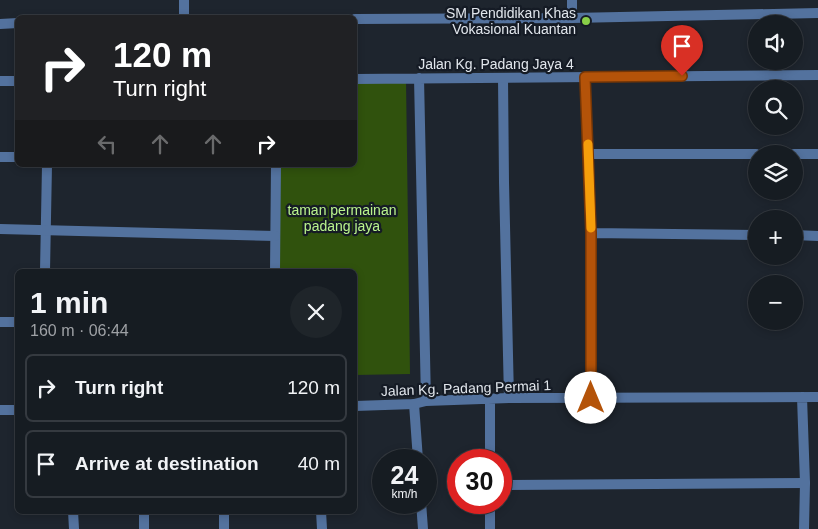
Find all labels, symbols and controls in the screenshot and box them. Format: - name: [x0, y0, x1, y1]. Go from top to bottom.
- place label: SM Pendidikan Khas Vokasional Kuantan: [446, 5, 576, 37]
- marker: SM Pendidikan Khas Vokasional Kuantan: [580, 15, 592, 27]
- map controls: [748, 15, 803, 330]
- button: sound: [748, 15, 803, 70]
- pin: [661, 25, 703, 76]
- icon: arrive: [668, 32, 696, 60]
- icon: right: [30, 35, 95, 100]
- text: 120 m: [113, 35, 212, 74]
- street label: Jalan Kg. Padang Jaya 4: [418, 56, 574, 72]
- text: Turn right: [113, 76, 206, 101]
- button: search: [748, 80, 803, 135]
- icon: left: [93, 130, 121, 158]
- icon: ahead: [146, 130, 174, 158]
- icon: ahead: [199, 130, 227, 158]
- icon: right: [252, 130, 280, 158]
- button: layers: [748, 145, 803, 200]
- park label: taman permainan padang jaya: [288, 202, 396, 234]
- button: +: [748, 210, 803, 265]
- button: −: [748, 275, 803, 330]
- text: 1 min: [30, 286, 108, 319]
- button: close: [290, 286, 342, 338]
- text: 160 m · 06:44: [30, 322, 129, 339]
- position arrow: [564, 371, 616, 423]
- icon: right: [32, 374, 60, 402]
- text: Turn right: [75, 377, 163, 398]
- text: 120 m: [287, 377, 340, 398]
- street label: Jalan Kg. Padang Permai 1: [381, 377, 552, 399]
- speed limit sign: 30: [447, 449, 512, 514]
- icon: arrive: [32, 450, 60, 478]
- text: Arrive at destination: [75, 453, 259, 474]
- text: 40 m: [298, 453, 340, 474]
- text: 24: [391, 461, 418, 489]
- text: km/h: [391, 487, 418, 501]

